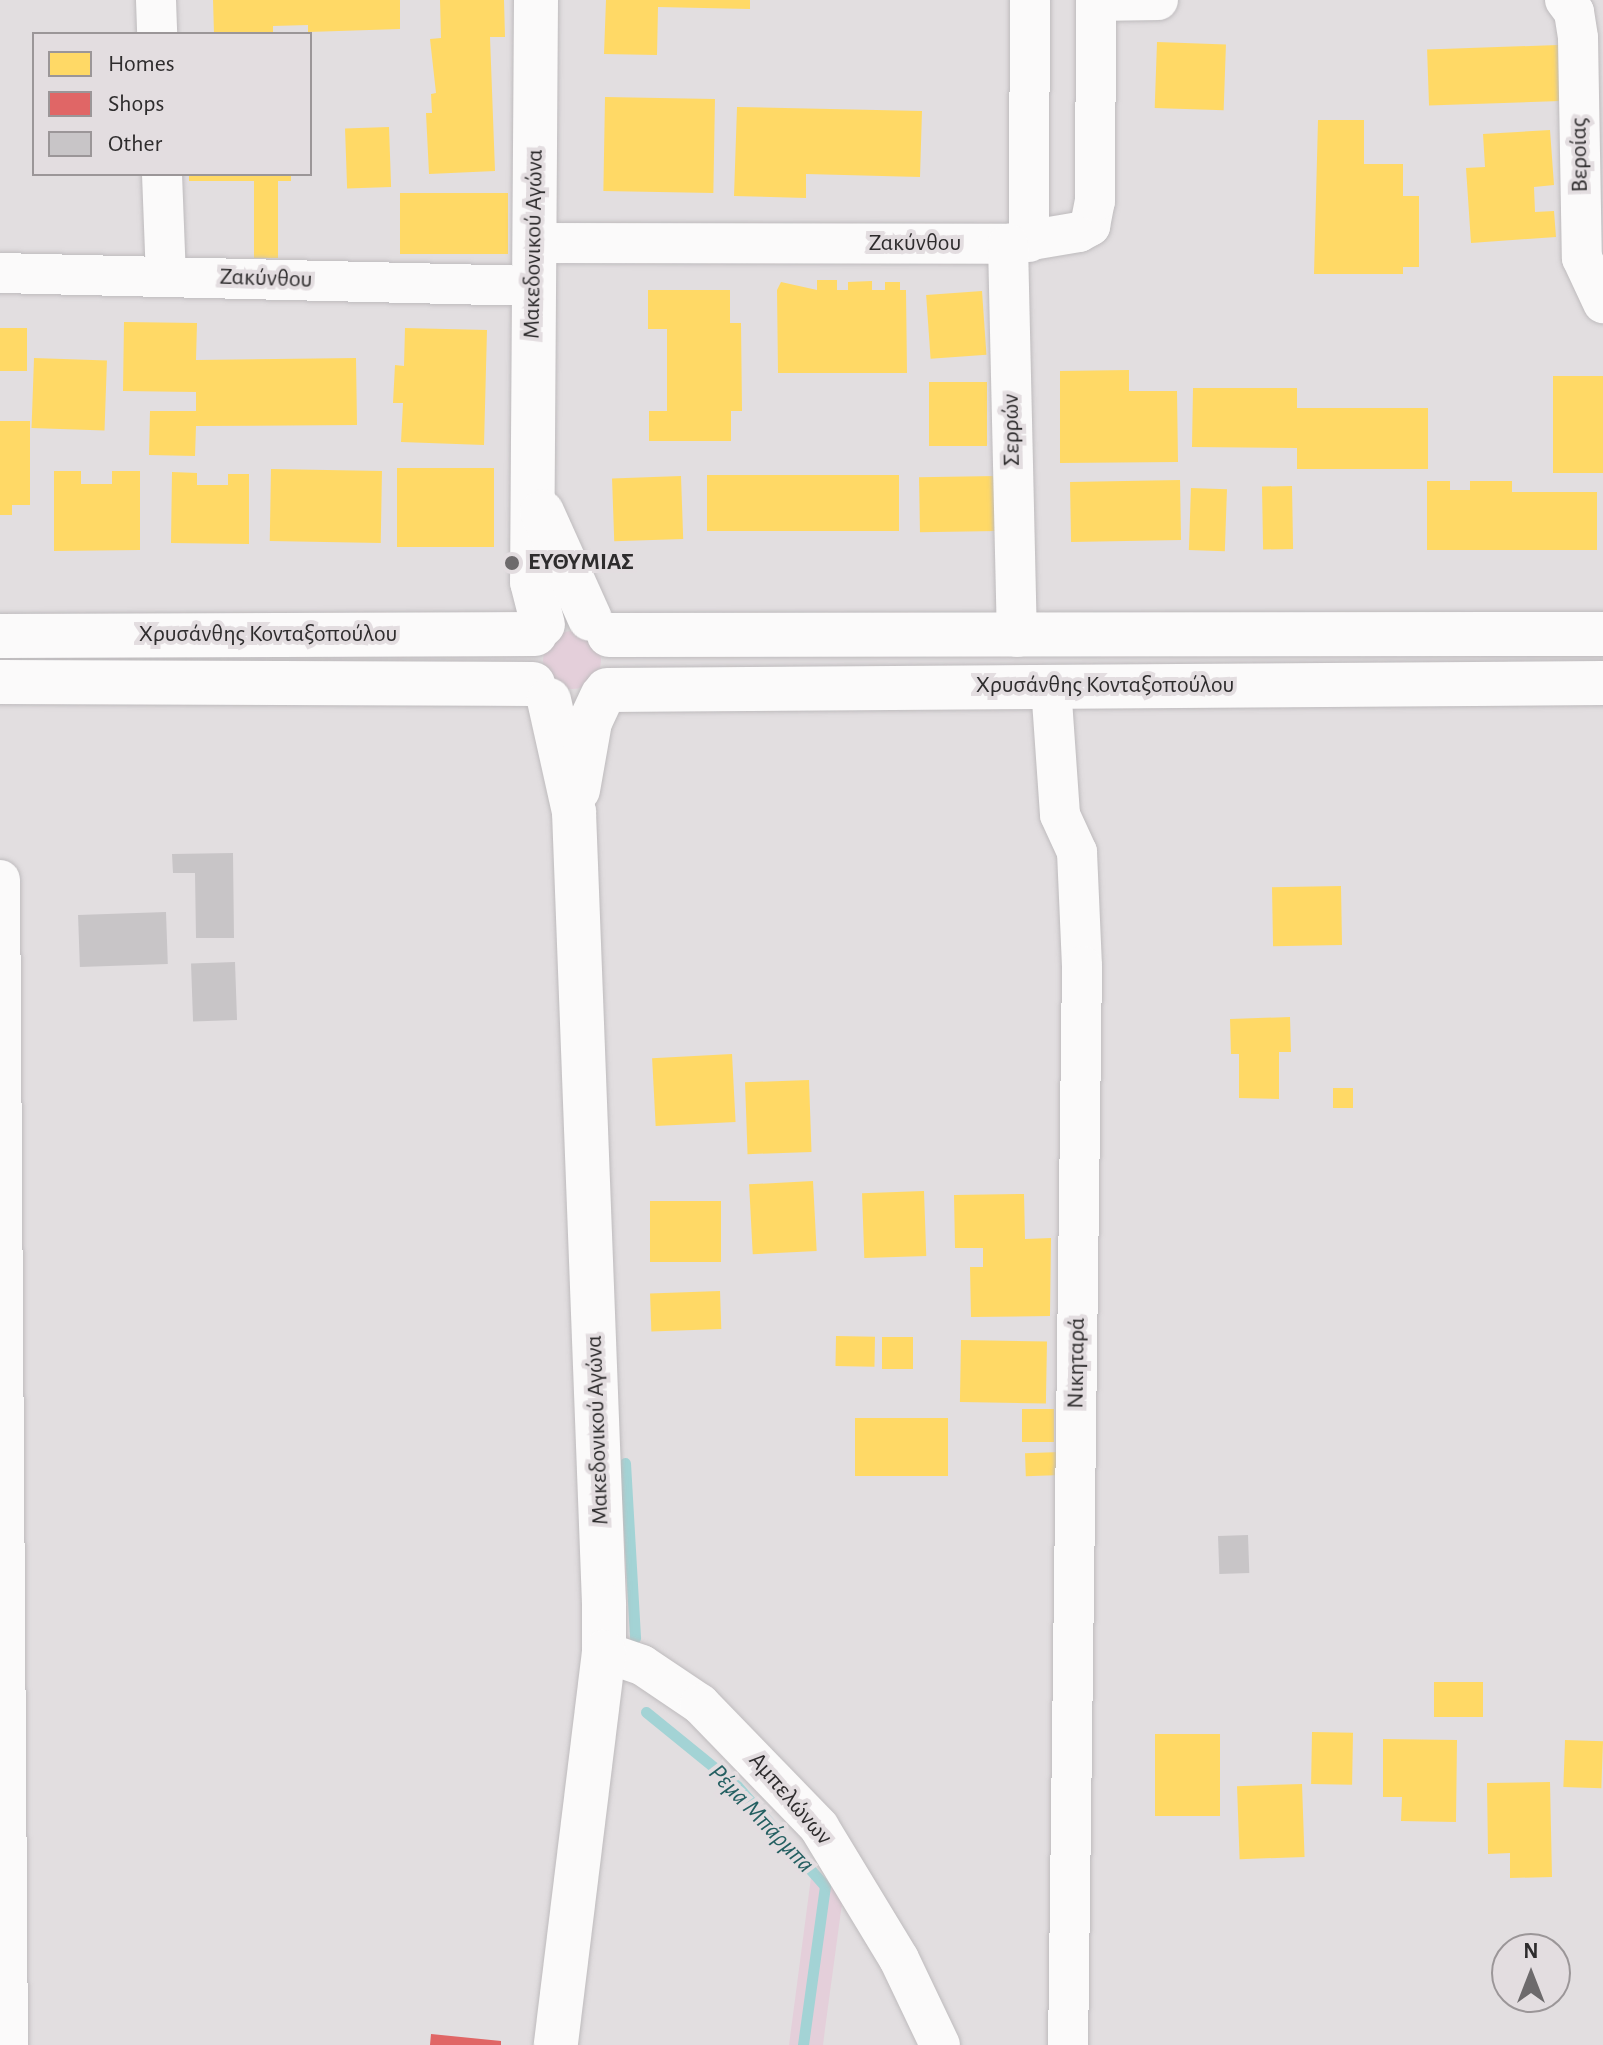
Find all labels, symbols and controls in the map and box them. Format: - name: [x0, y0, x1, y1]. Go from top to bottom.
- legend: [32, 32, 312, 176]
- text: Homes: [108, 52, 175, 76]
- text: Shops: [108, 92, 164, 116]
- street label: Βεροίας: [1565, 117, 1595, 193]
- text: Other: [108, 132, 162, 156]
- street label: Μακεδονικού Αγώνα: [518, 149, 550, 339]
- street label: Ζακύνθου: [869, 230, 961, 258]
- street label: Ζακύνθου: [219, 263, 313, 295]
- street label: Σερρών: [997, 394, 1027, 466]
- place label: ΕΥΘΥΜΙΑΣ: [528, 549, 634, 577]
- marker: ΕΥΘΥΜΙΑΣ: [503, 554, 521, 572]
- street label: Χρυσάνθης Κονταξοπούλου: [139, 621, 397, 649]
- street label: Χρυσάνθης Κονταξοπούλου: [976, 672, 1234, 700]
- street label: Νικηταρά: [1062, 1317, 1092, 1409]
- street label: Μακεδονικού Αγώνα: [580, 1335, 616, 1525]
- street label: Αμπελώνων: [742, 1747, 838, 1851]
- water label: Ρέμα Μπάρμπα: [701, 1758, 821, 1880]
- north arrow: [1491, 1933, 1571, 2013]
- text: N: [1523, 1940, 1539, 1962]

